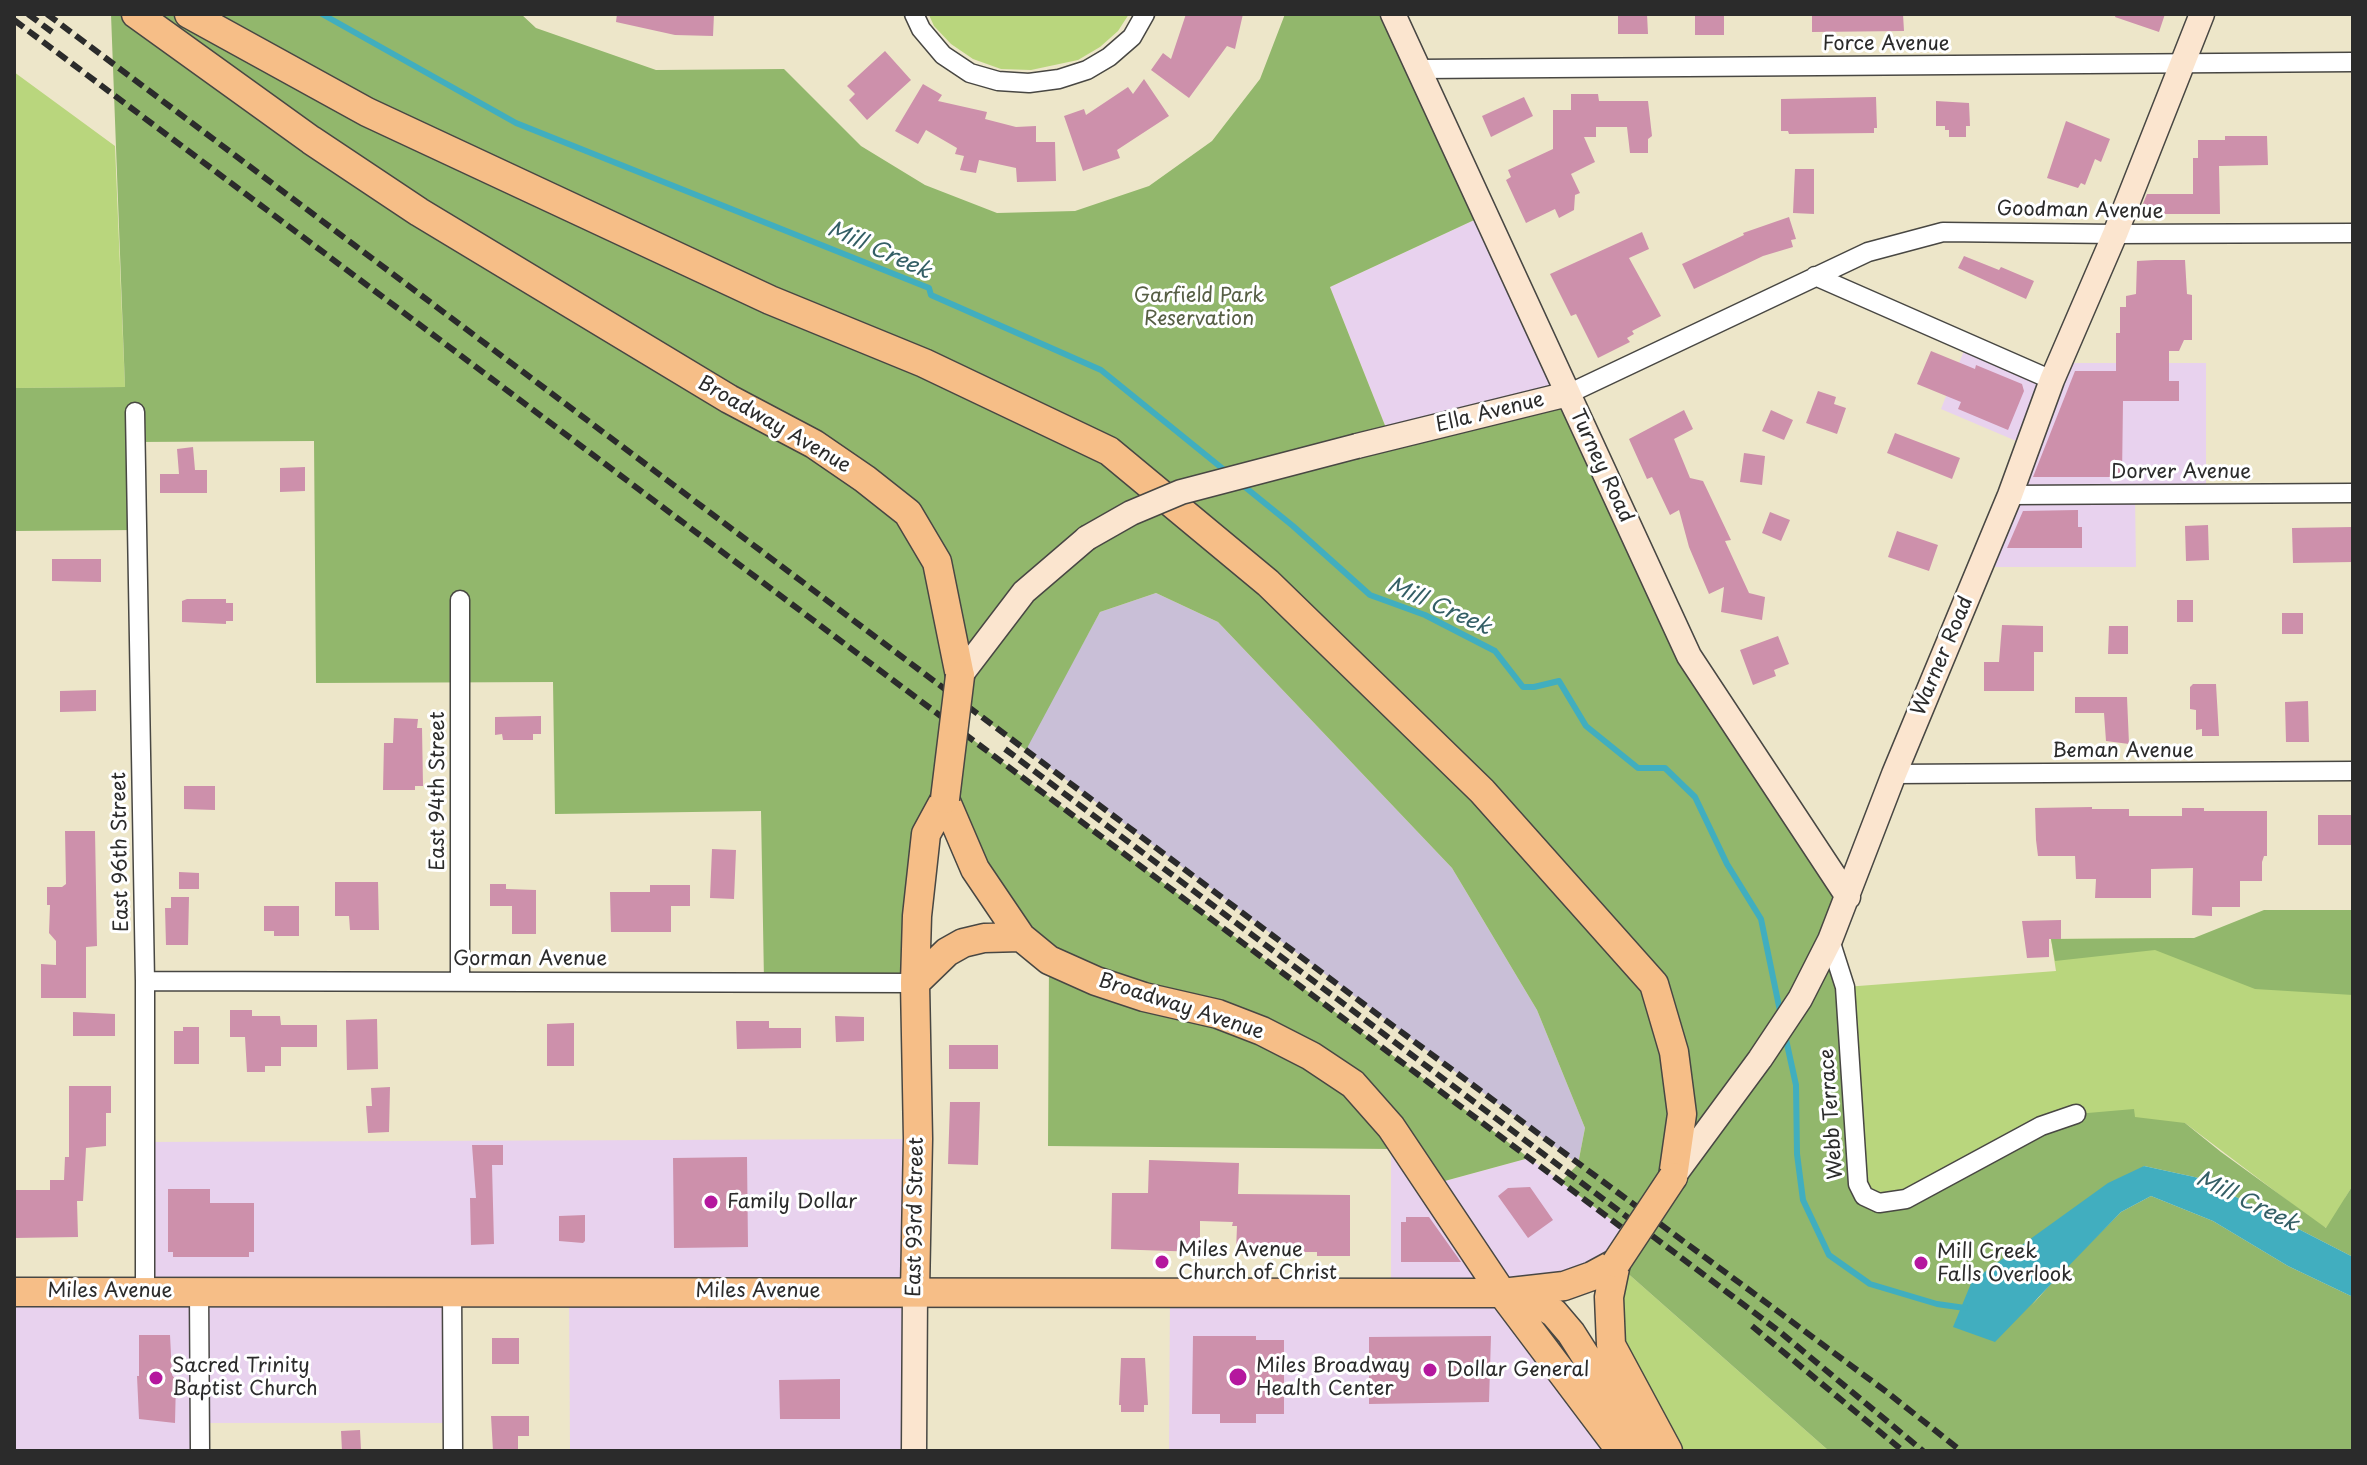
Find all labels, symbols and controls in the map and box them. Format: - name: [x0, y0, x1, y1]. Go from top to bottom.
- street label: Force Avenue: [1822, 32, 1950, 56]
- street label: Goodman Avenue: [1996, 198, 2164, 224]
- water label: Mill Creek: [823, 216, 935, 286]
- park label: Garfield Park Reservation: [1134, 284, 1264, 331]
- street label: Broadway Avenue: [693, 371, 855, 479]
- street label: Ella Avenue: [1433, 388, 1547, 438]
- street label: Turney Road: [1564, 406, 1638, 526]
- street label: Dorver Avenue: [2111, 460, 2251, 484]
- water label: Mill Creek: [1383, 572, 1495, 642]
- street label: Warner Road: [1907, 593, 1979, 719]
- street label: East 94th Street: [426, 711, 450, 871]
- street label: Beman Avenue: [2052, 739, 2194, 763]
- street label: East 96th Street: [108, 772, 134, 932]
- street label: Gorman Avenue: [453, 947, 607, 971]
- street label: Broadway Avenue: [1095, 969, 1267, 1045]
- street label: Webb Terrace: [1815, 1048, 1849, 1180]
- street label: East 93rd Street: [903, 1137, 929, 1297]
- water label: Mill Creek: [2192, 1166, 2302, 1238]
- place label: Family Dollar: [727, 1190, 857, 1214]
- marker: Family Dollar: [702, 1193, 720, 1211]
- place label: Miles Avenue Church of Christ: [1178, 1238, 1337, 1285]
- place label: Mill Creek Falls Overlook: [1937, 1240, 2073, 1287]
- marker: Miles Avenue Church of Christ: [1153, 1253, 1171, 1271]
- marker: Mill Creek Falls Overlook: [1912, 1254, 1930, 1272]
- street label: Miles Avenue: [48, 1279, 172, 1303]
- street label: Miles Avenue: [696, 1279, 820, 1303]
- place label: Sacred Trinity Baptist Church: [172, 1354, 318, 1401]
- place label: Miles Broadway Health Center: [1256, 1354, 1410, 1401]
- place label: Dollar General: [1446, 1358, 1589, 1382]
- marker: Dollar General: [1421, 1361, 1439, 1379]
- marker: Miles Broadway Health Center: [1227, 1366, 1249, 1388]
- marker: Sacred Trinity Baptist Church: [147, 1369, 165, 1387]

